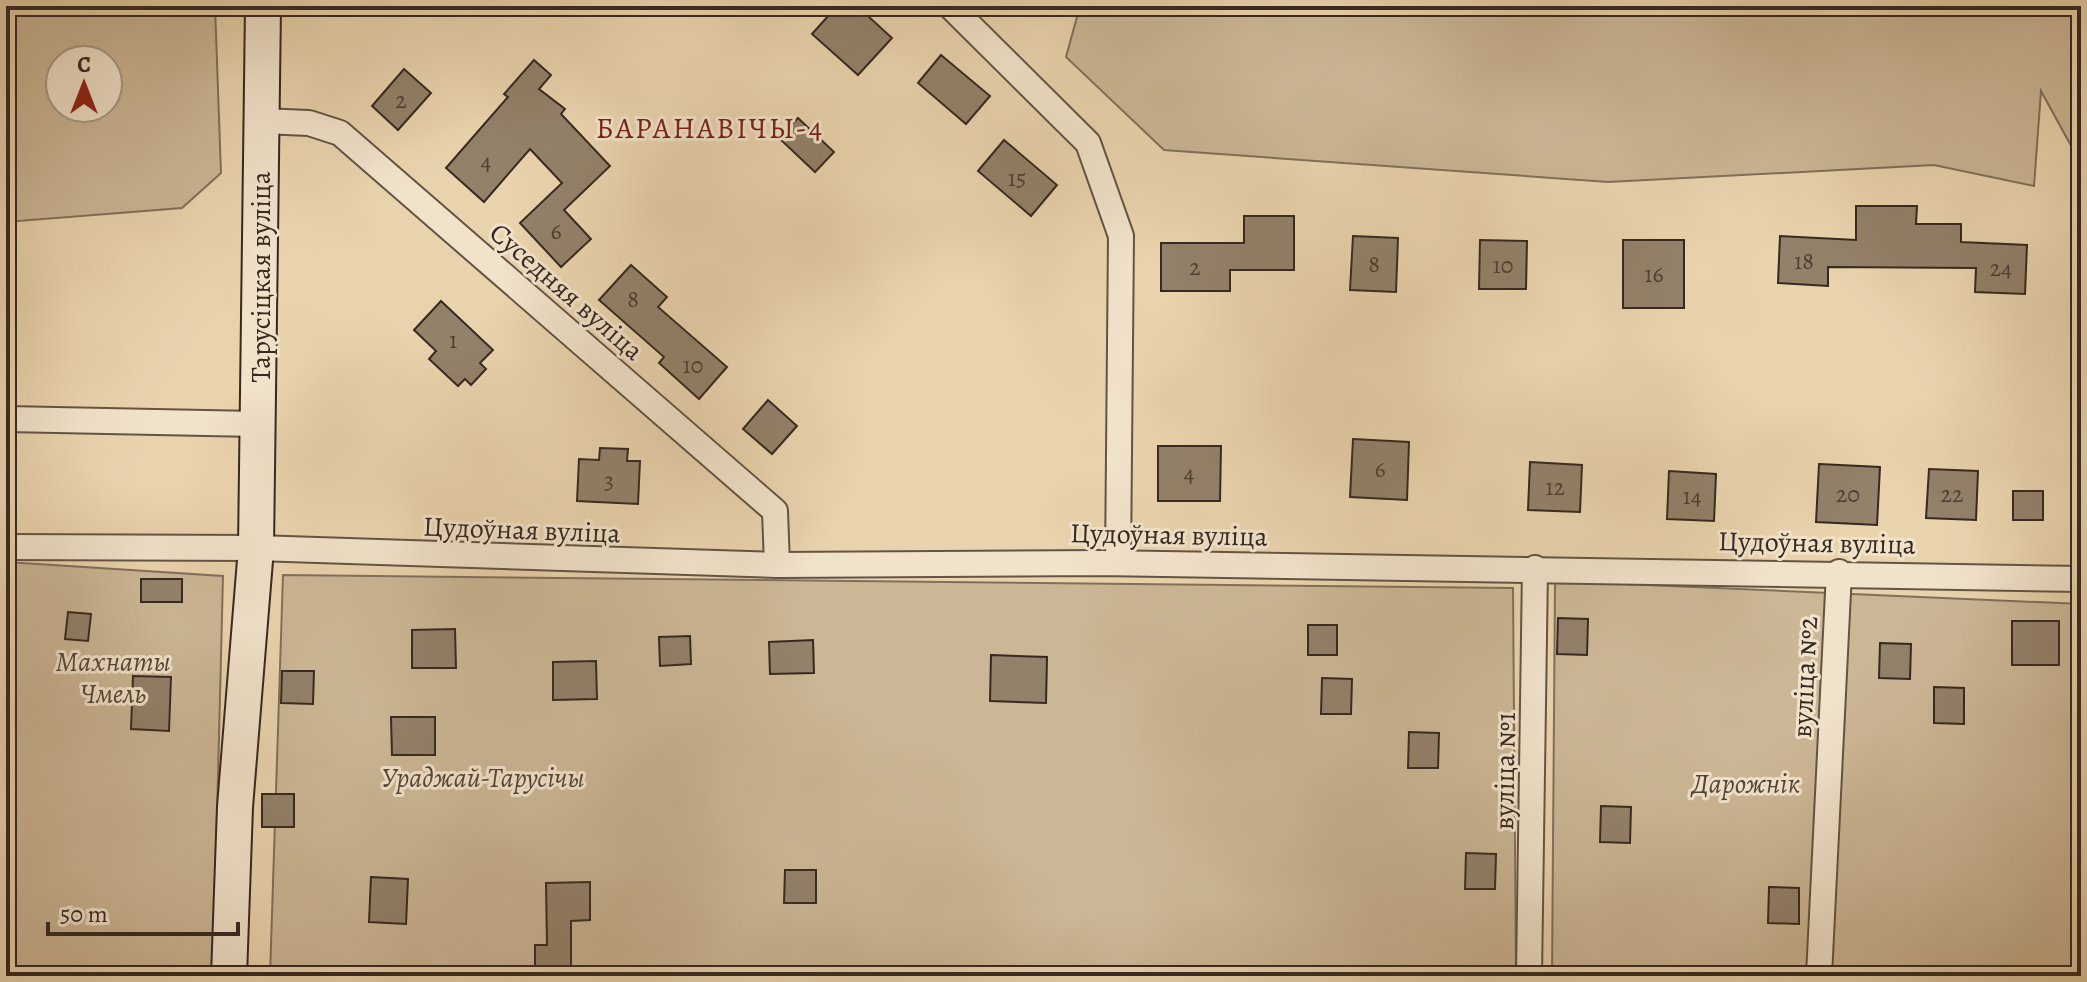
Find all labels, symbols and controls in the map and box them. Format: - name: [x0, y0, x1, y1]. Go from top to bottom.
- north arrow: [44, 44, 124, 124]
- text: С: [77, 50, 91, 80]
- house number: 2: [395, 84, 407, 116]
- district label: БАРАНАВІЧЫ-4: [596, 108, 824, 148]
- house number: 4: [481, 145, 492, 177]
- house number: 15: [1008, 162, 1026, 194]
- street label: Тарусіцкая вуліца: [242, 171, 280, 383]
- street label: Суседняя вуліца: [481, 214, 652, 369]
- house number: 6: [550, 215, 562, 247]
- house number: 18: [1794, 245, 1814, 277]
- house number: 8: [1368, 248, 1380, 280]
- house number: 10: [1493, 249, 1514, 281]
- house number: 2: [1189, 251, 1201, 283]
- house number: 24: [1990, 252, 2012, 284]
- house number: 16: [1644, 258, 1664, 290]
- house number: 8: [627, 283, 639, 315]
- house number: 1: [449, 324, 457, 356]
- house number: 10: [683, 349, 704, 381]
- house number: 6: [1374, 453, 1386, 485]
- house number: 4: [1184, 457, 1195, 489]
- house number: 3: [604, 465, 614, 497]
- house number: 12: [1545, 471, 1565, 503]
- house number: 20: [1836, 478, 1860, 510]
- house number: 22: [1941, 478, 1963, 510]
- house number: 14: [1682, 480, 1702, 512]
- street label: Цудоўная вуліца: [423, 508, 621, 552]
- street label: Цудоўная вуліца: [1070, 514, 1268, 556]
- street label: Цудоўная вуліца: [1718, 522, 1916, 564]
- street label: вуліца №2: [1783, 615, 1827, 739]
- park label: Махнаты Чмель: [56, 643, 170, 713]
- street label: вуліца №1: [1485, 712, 1525, 830]
- park label: Ураджай-Тарусічы: [382, 759, 584, 797]
- park label: Дарожнік: [1690, 765, 1800, 803]
- scale bar: [48, 886, 238, 936]
- text: 50 m: [60, 898, 108, 930]

